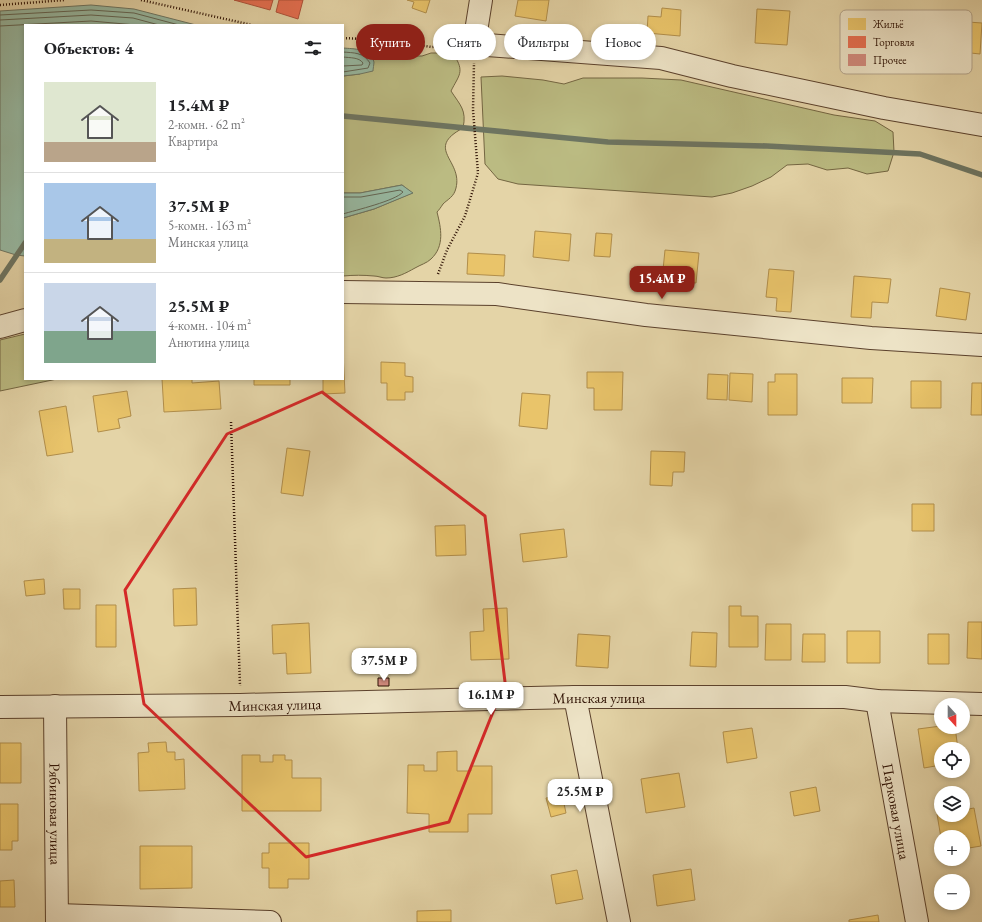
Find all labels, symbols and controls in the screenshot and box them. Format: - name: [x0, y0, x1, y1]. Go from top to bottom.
- legend: [840, 10, 972, 74]
- text: Жильё: [872, 17, 904, 31]
- chip: Купить: [356, 24, 425, 60]
- chip: Снять: [433, 24, 496, 60]
- chip: Фильтры: [504, 24, 583, 60]
- chip: Новое: [591, 24, 656, 60]
- text: Торговля: [873, 35, 914, 49]
- text: Объектов: 4: [44, 37, 134, 59]
- icon: filters: [302, 37, 324, 59]
- text: Прочее: [873, 53, 907, 67]
- text: 15.4M ₽: [168, 94, 229, 116]
- icon: home: [76, 98, 124, 146]
- text: 2-комн. · 62 m²: [168, 116, 245, 133]
- text: Квартира: [168, 133, 218, 150]
- text: 37.5M ₽: [168, 195, 229, 217]
- icon: home: [76, 199, 124, 247]
- text: 5-комн. · 163 m²: [168, 217, 251, 234]
- text: Минская улица: [168, 234, 248, 251]
- pin: 15.4M ₽: [625, 266, 699, 300]
- text: 15.4M ₽: [639, 270, 685, 287]
- text: 25.5M ₽: [168, 295, 229, 317]
- icon: home: [76, 299, 124, 347]
- text: 4-комн. · 104 m²: [168, 317, 251, 334]
- text: Анютина улица: [168, 334, 249, 351]
- pin: 37.5M ₽: [347, 648, 421, 682]
- text: 37.5M ₽: [361, 652, 407, 669]
- pin: 16.1M ₽: [454, 682, 528, 716]
- text: 16.1M ₽: [468, 686, 514, 703]
- street label: Минская улица: [552, 688, 645, 707]
- street label: Минская улица: [228, 694, 322, 715]
- north arrow: [934, 698, 970, 734]
- map controls: [934, 698, 970, 910]
- button: locate: [934, 742, 970, 778]
- street label: Парковая улица: [879, 761, 915, 861]
- street label: Рябиновая улица: [46, 763, 66, 865]
- pin: 25.5M ₽: [543, 779, 617, 813]
- text: 25.5M ₽: [557, 783, 603, 800]
- button: layers: [934, 786, 970, 822]
- button: +: [934, 830, 970, 866]
- button: −: [934, 874, 970, 910]

